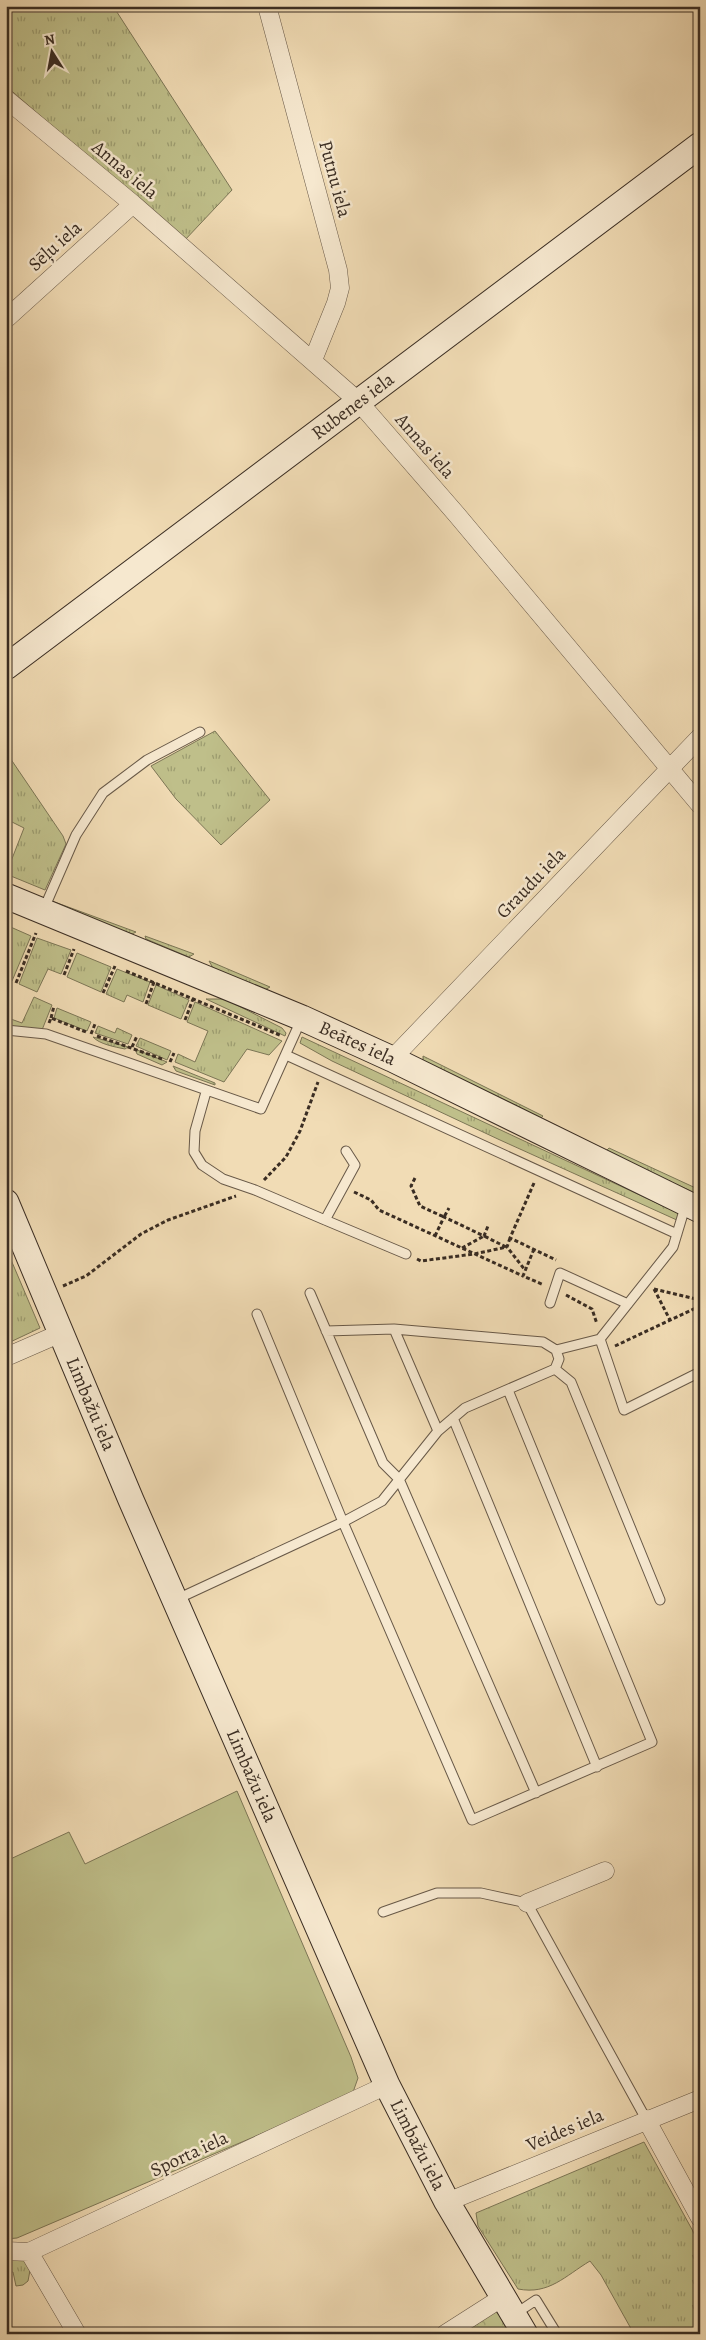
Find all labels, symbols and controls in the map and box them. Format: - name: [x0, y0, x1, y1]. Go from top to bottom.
- north arrow: [28, 28, 78, 78]
- text: N: [43, 29, 56, 50]
- street label: Annas iela: [86, 134, 164, 205]
- street label: Putnu iela: [312, 138, 358, 221]
- street label: Sēļu iela: [22, 215, 88, 277]
- street label: Rubenes iela: [306, 366, 400, 446]
- street label: Annas iela: [389, 407, 461, 485]
- street label: Graudu iela: [490, 841, 572, 924]
- street label: Beātes iela: [315, 1014, 400, 1072]
- street label: Limbažu iela: [59, 1353, 122, 1455]
- street label: Limbažu iela: [220, 1725, 284, 1827]
- street label: Limbažu iela: [383, 2095, 452, 2195]
- street label: Veides iela: [521, 2102, 608, 2158]
- street label: Sporta iela: [146, 2125, 232, 2183]

